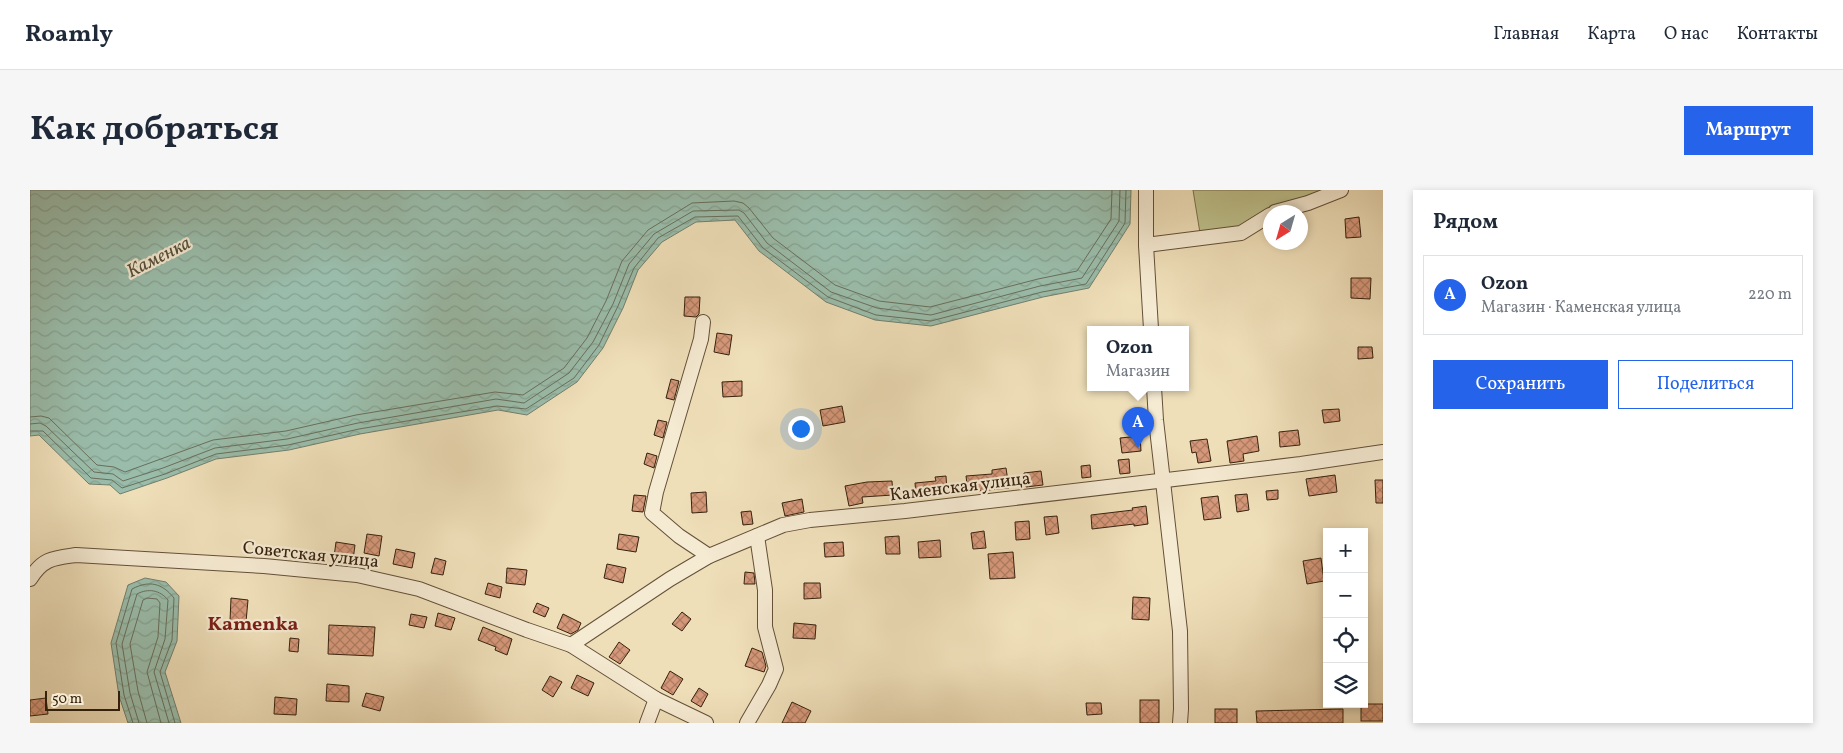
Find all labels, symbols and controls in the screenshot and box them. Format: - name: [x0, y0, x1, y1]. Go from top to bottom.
- text: Roamly: [25, 18, 113, 52]
- text: Главная: [1493, 22, 1559, 47]
- text: Карта: [1587, 22, 1636, 47]
- text: О нас: [1664, 22, 1709, 47]
- text: Контакты: [1737, 22, 1818, 47]
- text: Как добраться: [30, 106, 279, 154]
- button: Маршрут: [1684, 106, 1813, 155]
- north arrow: [1263, 205, 1308, 250]
- text: Рядом: [1433, 208, 1498, 237]
- water label: Каменка: [122, 231, 195, 285]
- text: Ozon: [1481, 271, 1528, 297]
- text: A: [1444, 284, 1456, 306]
- text: 220 m: [1748, 284, 1792, 306]
- text: Магазин · Каменская улица: [1481, 297, 1681, 319]
- popup: [1087, 326, 1189, 391]
- text: Ozon: [1106, 335, 1153, 361]
- button: Сохранить: [1433, 360, 1608, 409]
- button: Поделиться: [1618, 360, 1793, 409]
- text: Магазин: [1106, 361, 1170, 383]
- pin: A: [1122, 407, 1154, 448]
- your location: [788, 416, 814, 442]
- street label: Каменская улица: [888, 466, 1032, 509]
- map controls: [1323, 528, 1368, 708]
- button: +: [1323, 528, 1368, 573]
- street label: Советская улица: [241, 536, 380, 575]
- button: −: [1323, 573, 1368, 618]
- district label: Kamenka: [208, 611, 299, 639]
- button: locate: [1323, 618, 1368, 663]
- button: layers: [1323, 663, 1368, 708]
- scale bar: [45, 688, 120, 711]
- text: 50 m: [52, 690, 82, 709]

